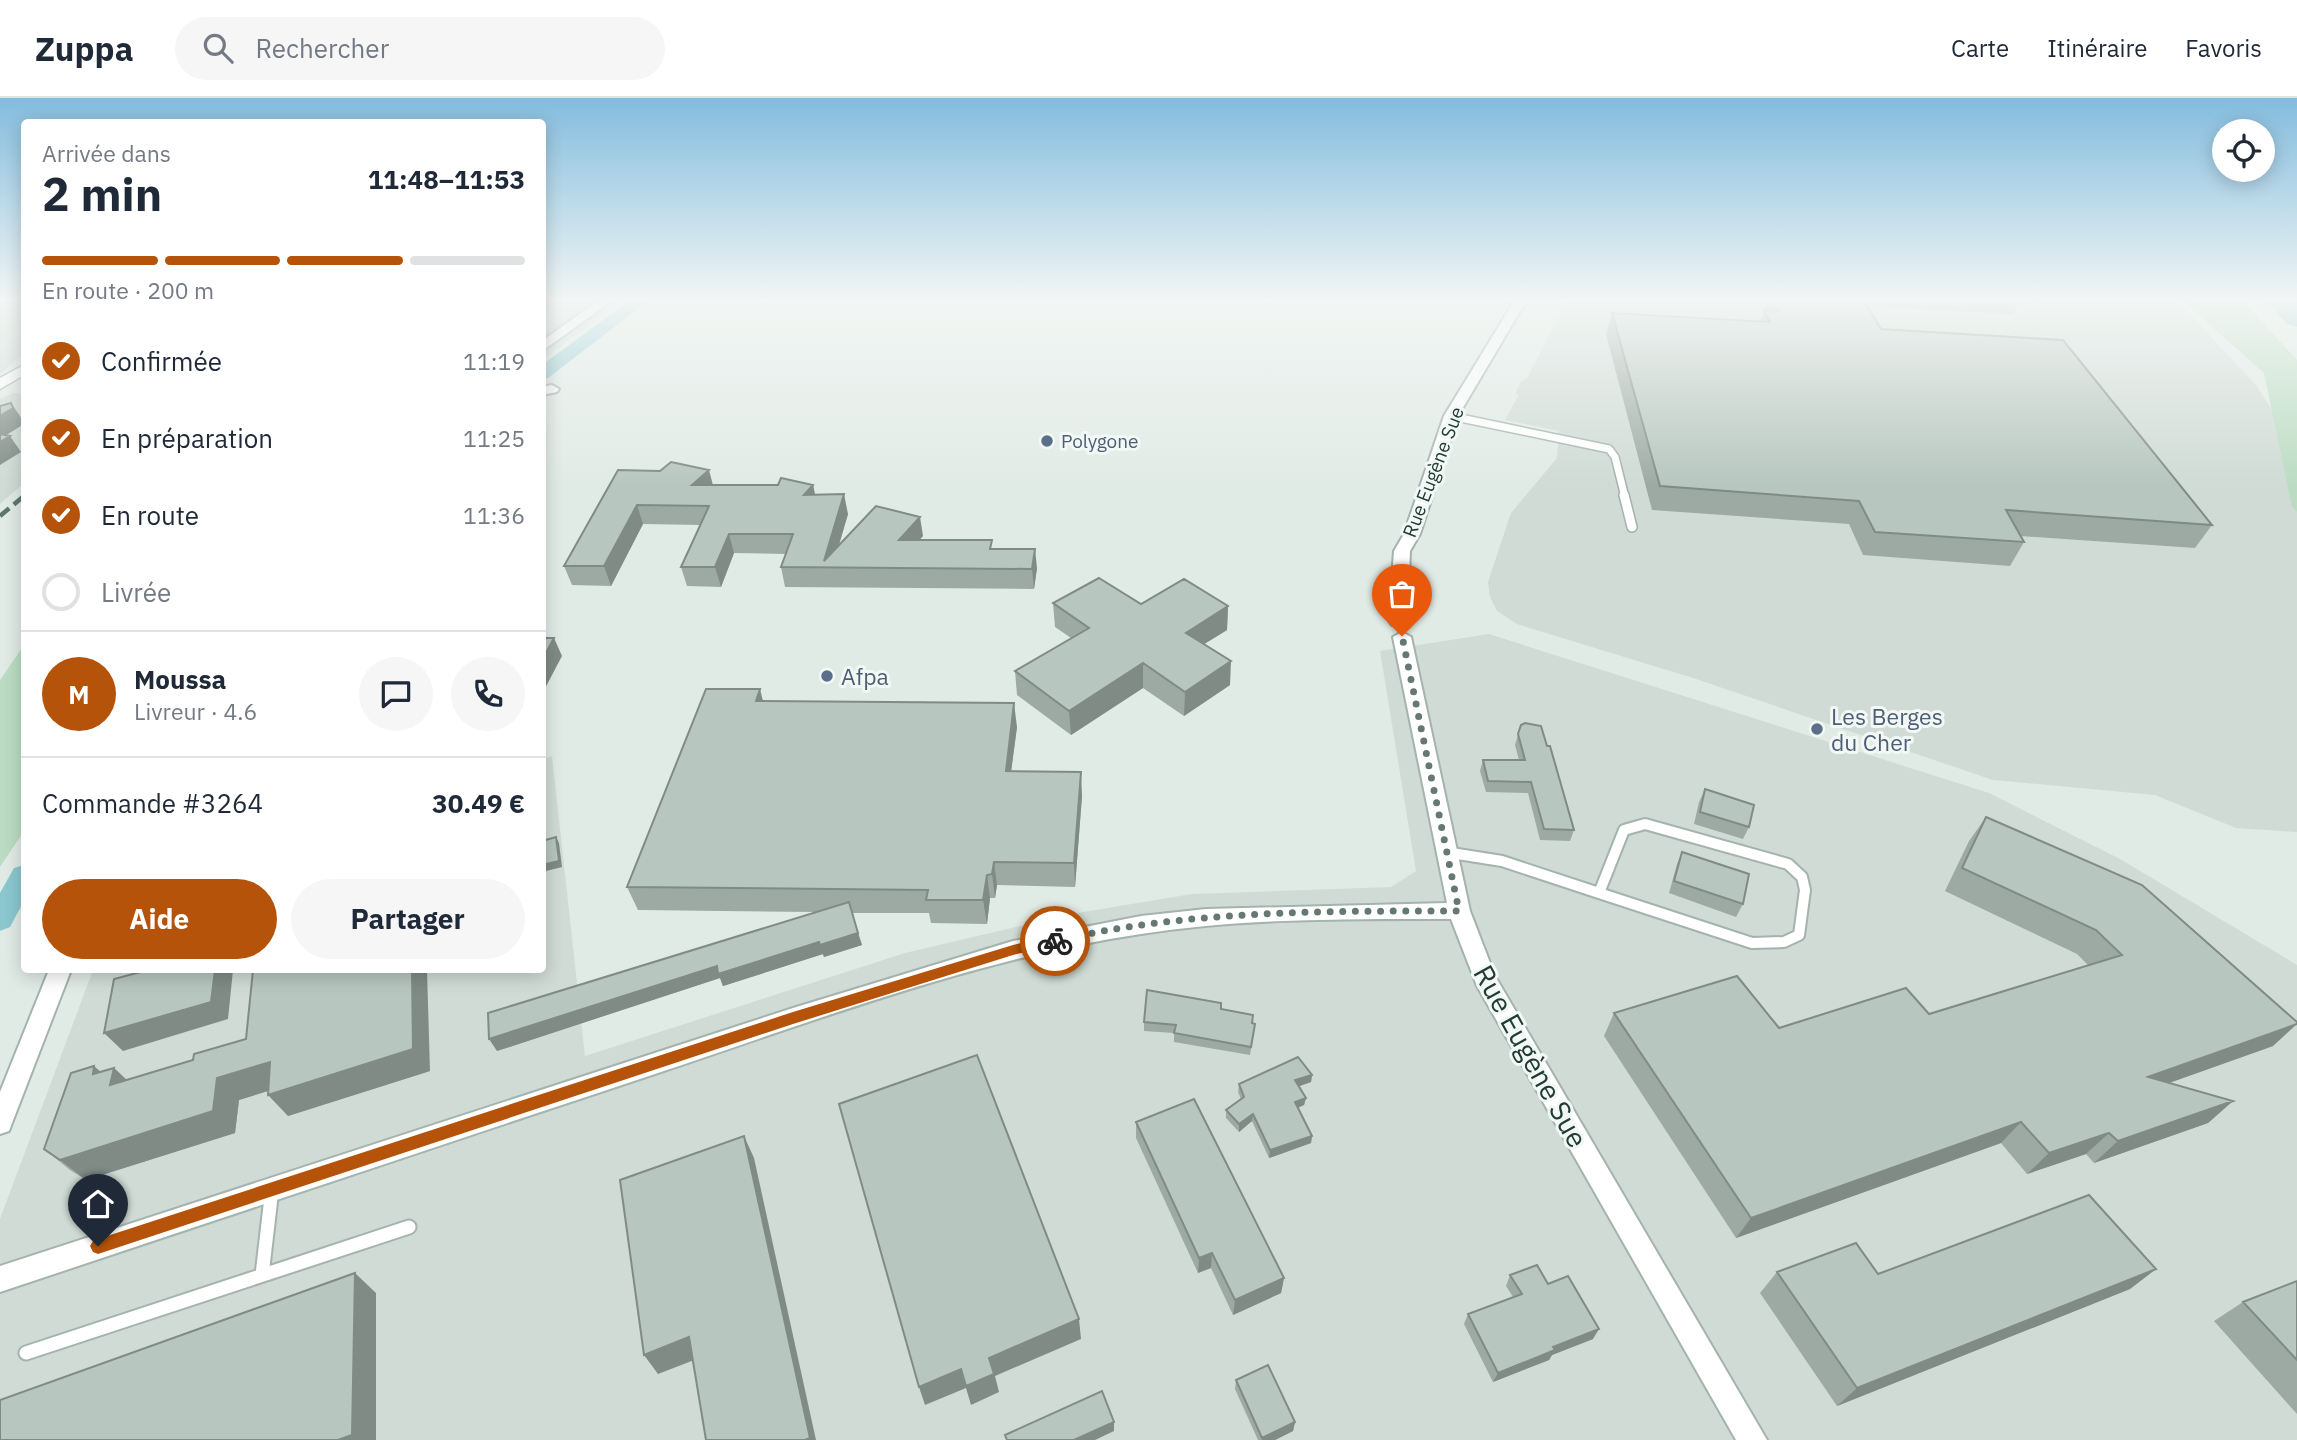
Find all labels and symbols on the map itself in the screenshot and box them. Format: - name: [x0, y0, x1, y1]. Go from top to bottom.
- street label: Rue Eugène Sue: [1397, 403, 1469, 541]
- place label: Polygone: [1061, 429, 1138, 453]
- marker: Polygone: [1039, 433, 1055, 449]
- pin: [1372, 564, 1432, 636]
- place label: Afpa: [841, 661, 889, 691]
- marker: Afpa: [819, 668, 835, 684]
- place label: Les Berges du Cher: [1831, 701, 1943, 757]
- marker: Les Berges du Cher: [1809, 721, 1825, 737]
- courier: [1020, 906, 1090, 976]
- street label: Rue Eugène Sue: [1466, 958, 1596, 1154]
- pin: [68, 1174, 128, 1246]

